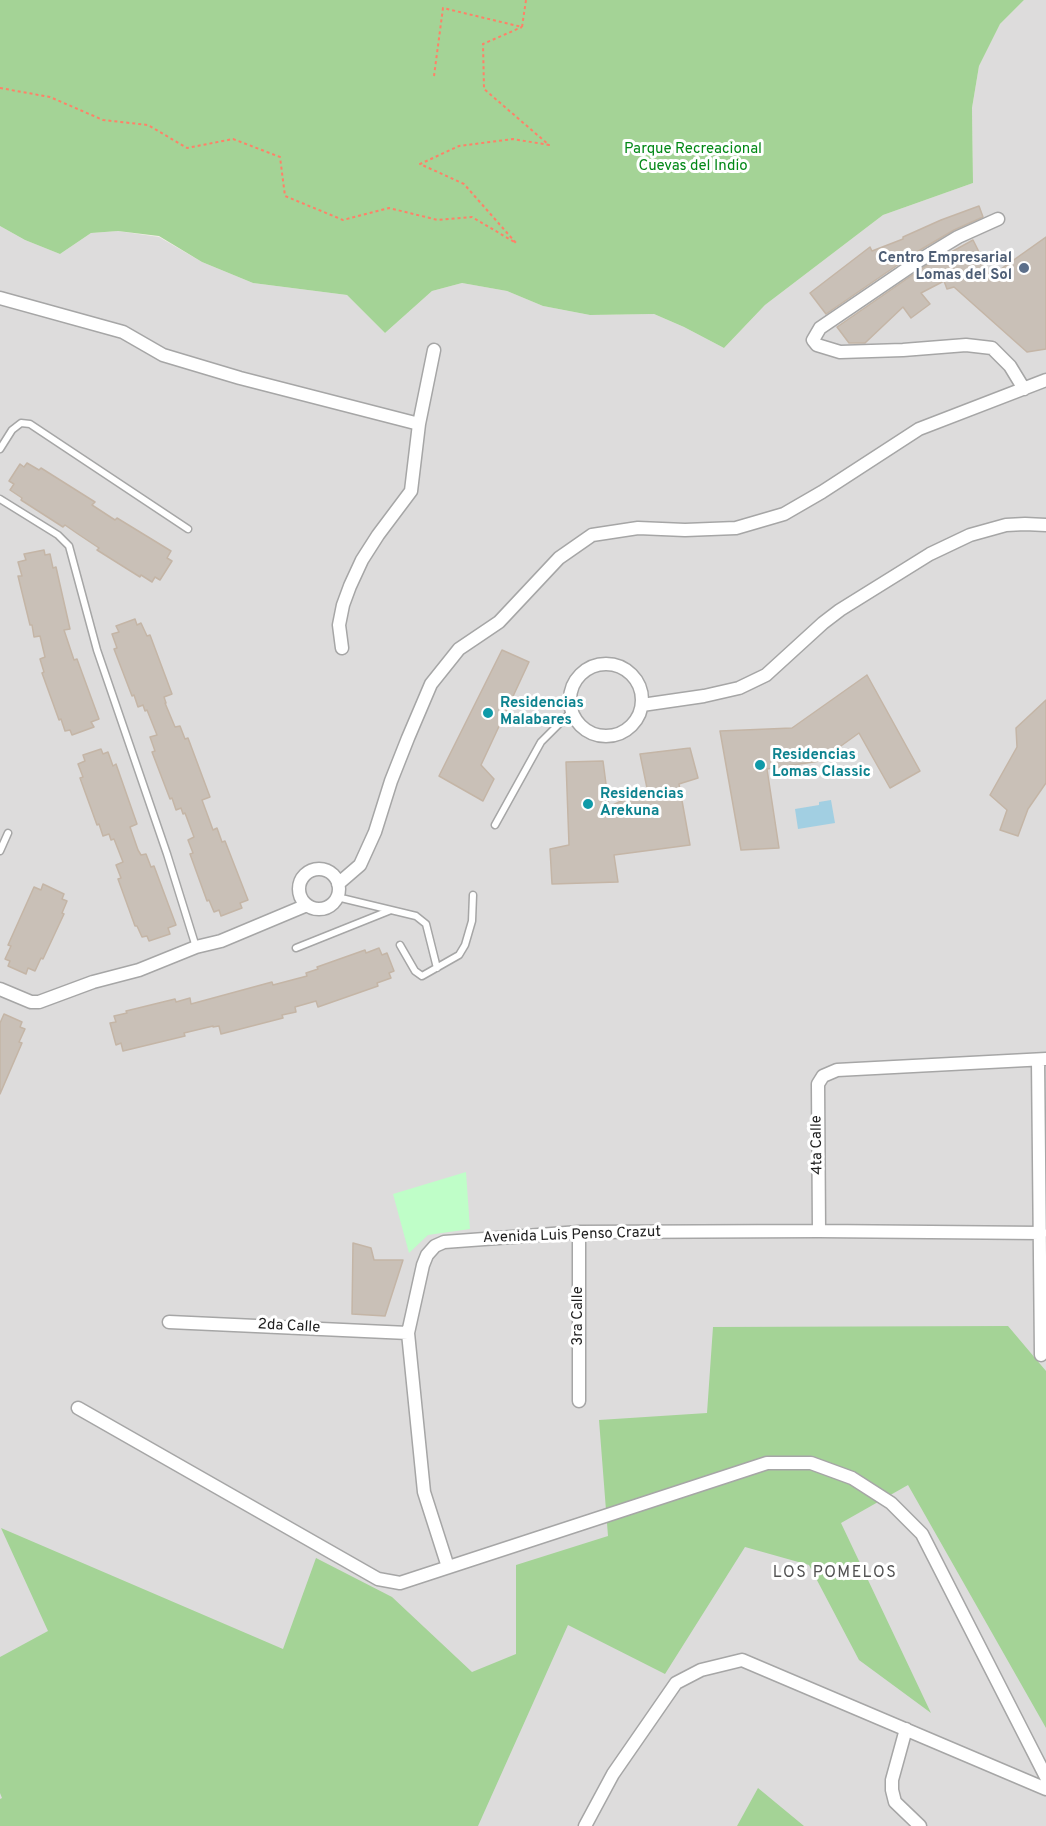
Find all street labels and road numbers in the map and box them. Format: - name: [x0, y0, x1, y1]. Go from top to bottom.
- street label: 4ta Calle: [808, 1115, 828, 1175]
- street label: Avenida Luis Penso Crazut: [483, 1224, 661, 1248]
- street label: 3ra Calle: [570, 1286, 588, 1346]
- street label: 2da Calle: [257, 1316, 321, 1338]

